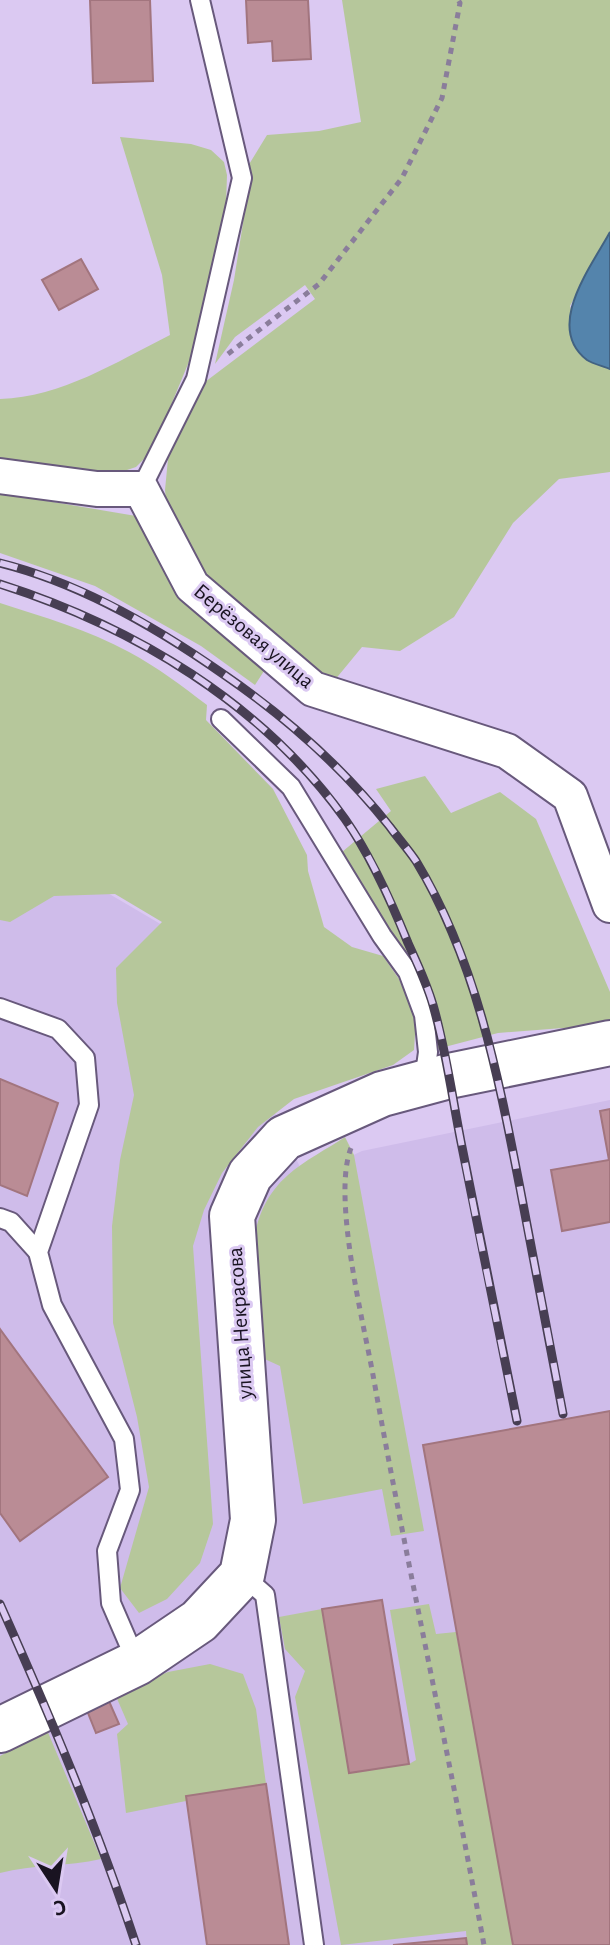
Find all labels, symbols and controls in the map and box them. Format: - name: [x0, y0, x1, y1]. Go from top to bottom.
- street label: Берёзовая улица: [190, 580, 318, 692]
- street label: улица Некрасова: [224, 1246, 256, 1401]
- north arrow: [16, 1849, 96, 1929]
- text: С: [52, 1896, 68, 1920]

